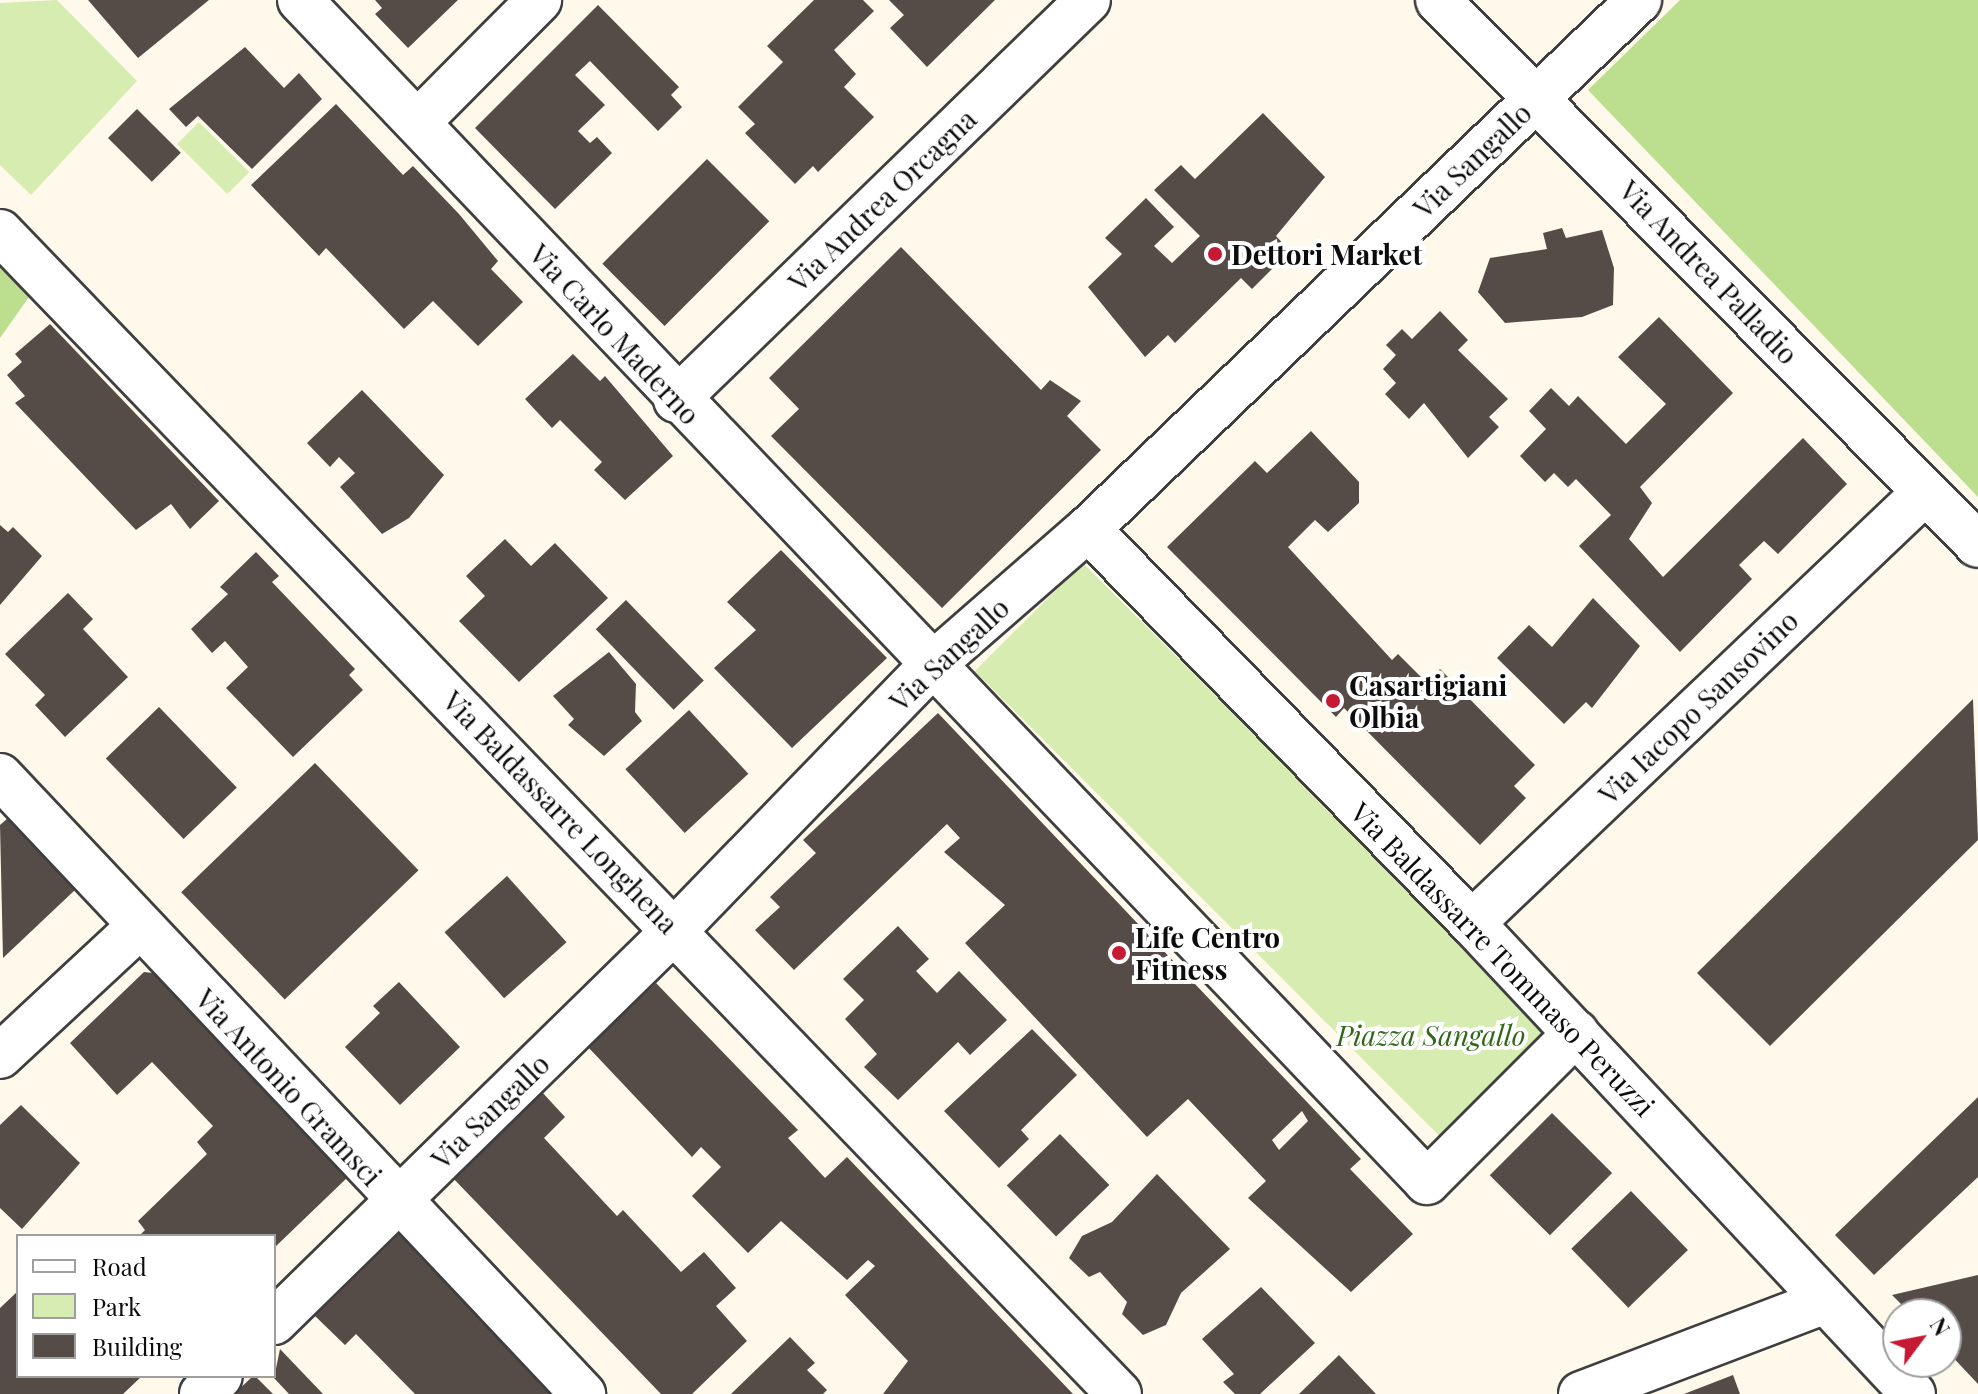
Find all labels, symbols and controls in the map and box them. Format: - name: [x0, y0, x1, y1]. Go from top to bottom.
- street label: Via Sangallo: [1406, 95, 1538, 225]
- street label: Via Andrea Orcagna: [781, 101, 983, 299]
- street label: Via Andrea Palladio: [1612, 173, 1806, 371]
- street label: Via Carlo Maderno: [523, 237, 707, 431]
- place label: Dettori Market: [1231, 237, 1422, 271]
- marker: Dettori Market: [1206, 245, 1224, 263]
- street label: Via Sangallo: [882, 590, 1016, 718]
- street label: Via Iacopo Sansovino: [1591, 603, 1805, 811]
- place label: Casartigiani Olbia: [1349, 668, 1507, 734]
- street label: Via Baldassarre Longhena: [436, 684, 686, 940]
- marker: Casartigiani Olbia: [1324, 692, 1342, 710]
- street label: Via Baldassarre Tommaso Peruzzi: [1344, 795, 1662, 1123]
- place label: Life Centro Fitness: [1135, 920, 1280, 986]
- marker: Life Centro Fitness: [1110, 944, 1128, 962]
- street label: Via Antonio Gramsci: [189, 981, 389, 1193]
- park label: Piazza Sangallo: [1336, 1018, 1526, 1052]
- street label: Via Sangallo: [424, 1046, 556, 1176]
- legend: [16, 1234, 276, 1378]
- text: Road: [92, 1250, 147, 1282]
- text: Park: [92, 1290, 141, 1322]
- north arrow: [1882, 1298, 1962, 1378]
- text: N: [1924, 1312, 1958, 1341]
- text: Building: [92, 1330, 182, 1362]

